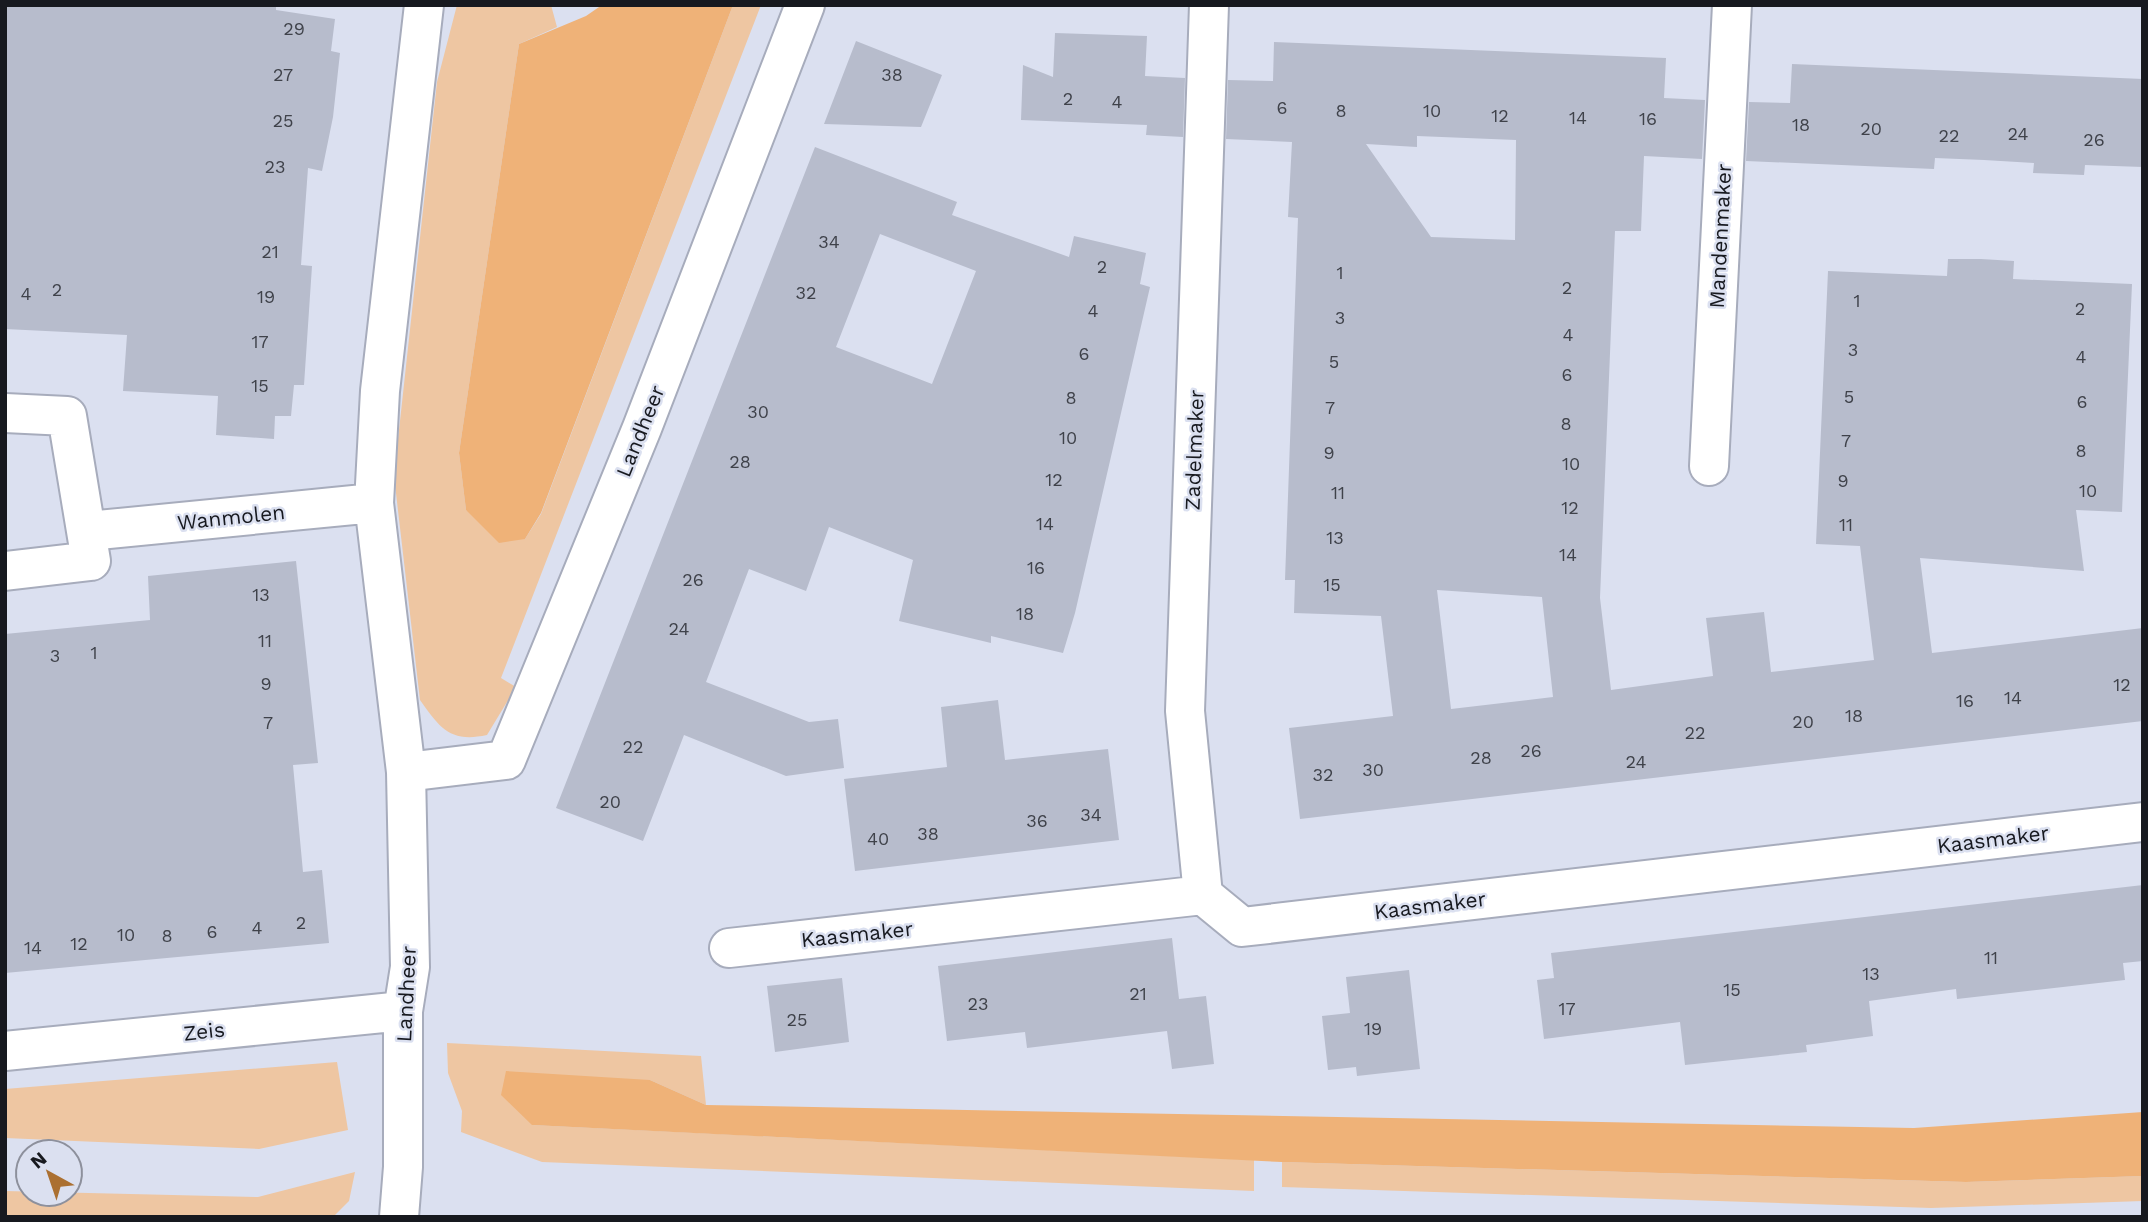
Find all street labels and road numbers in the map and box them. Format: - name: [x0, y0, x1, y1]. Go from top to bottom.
- street label: Mandenmaker: [1704, 162, 1736, 309]
- street label: Landheer: [610, 381, 670, 480]
- street label: Zadelmaker: [1179, 389, 1209, 511]
- street label: Wanmolen: [176, 499, 286, 535]
- street label: Kaasmaker: [1936, 820, 2051, 858]
- street label: Kaasmaker: [1373, 886, 1488, 924]
- street label: Kaasmaker: [800, 916, 915, 952]
- street label: Landheer: [391, 945, 421, 1043]
- street label: Zeis: [182, 1016, 226, 1046]

